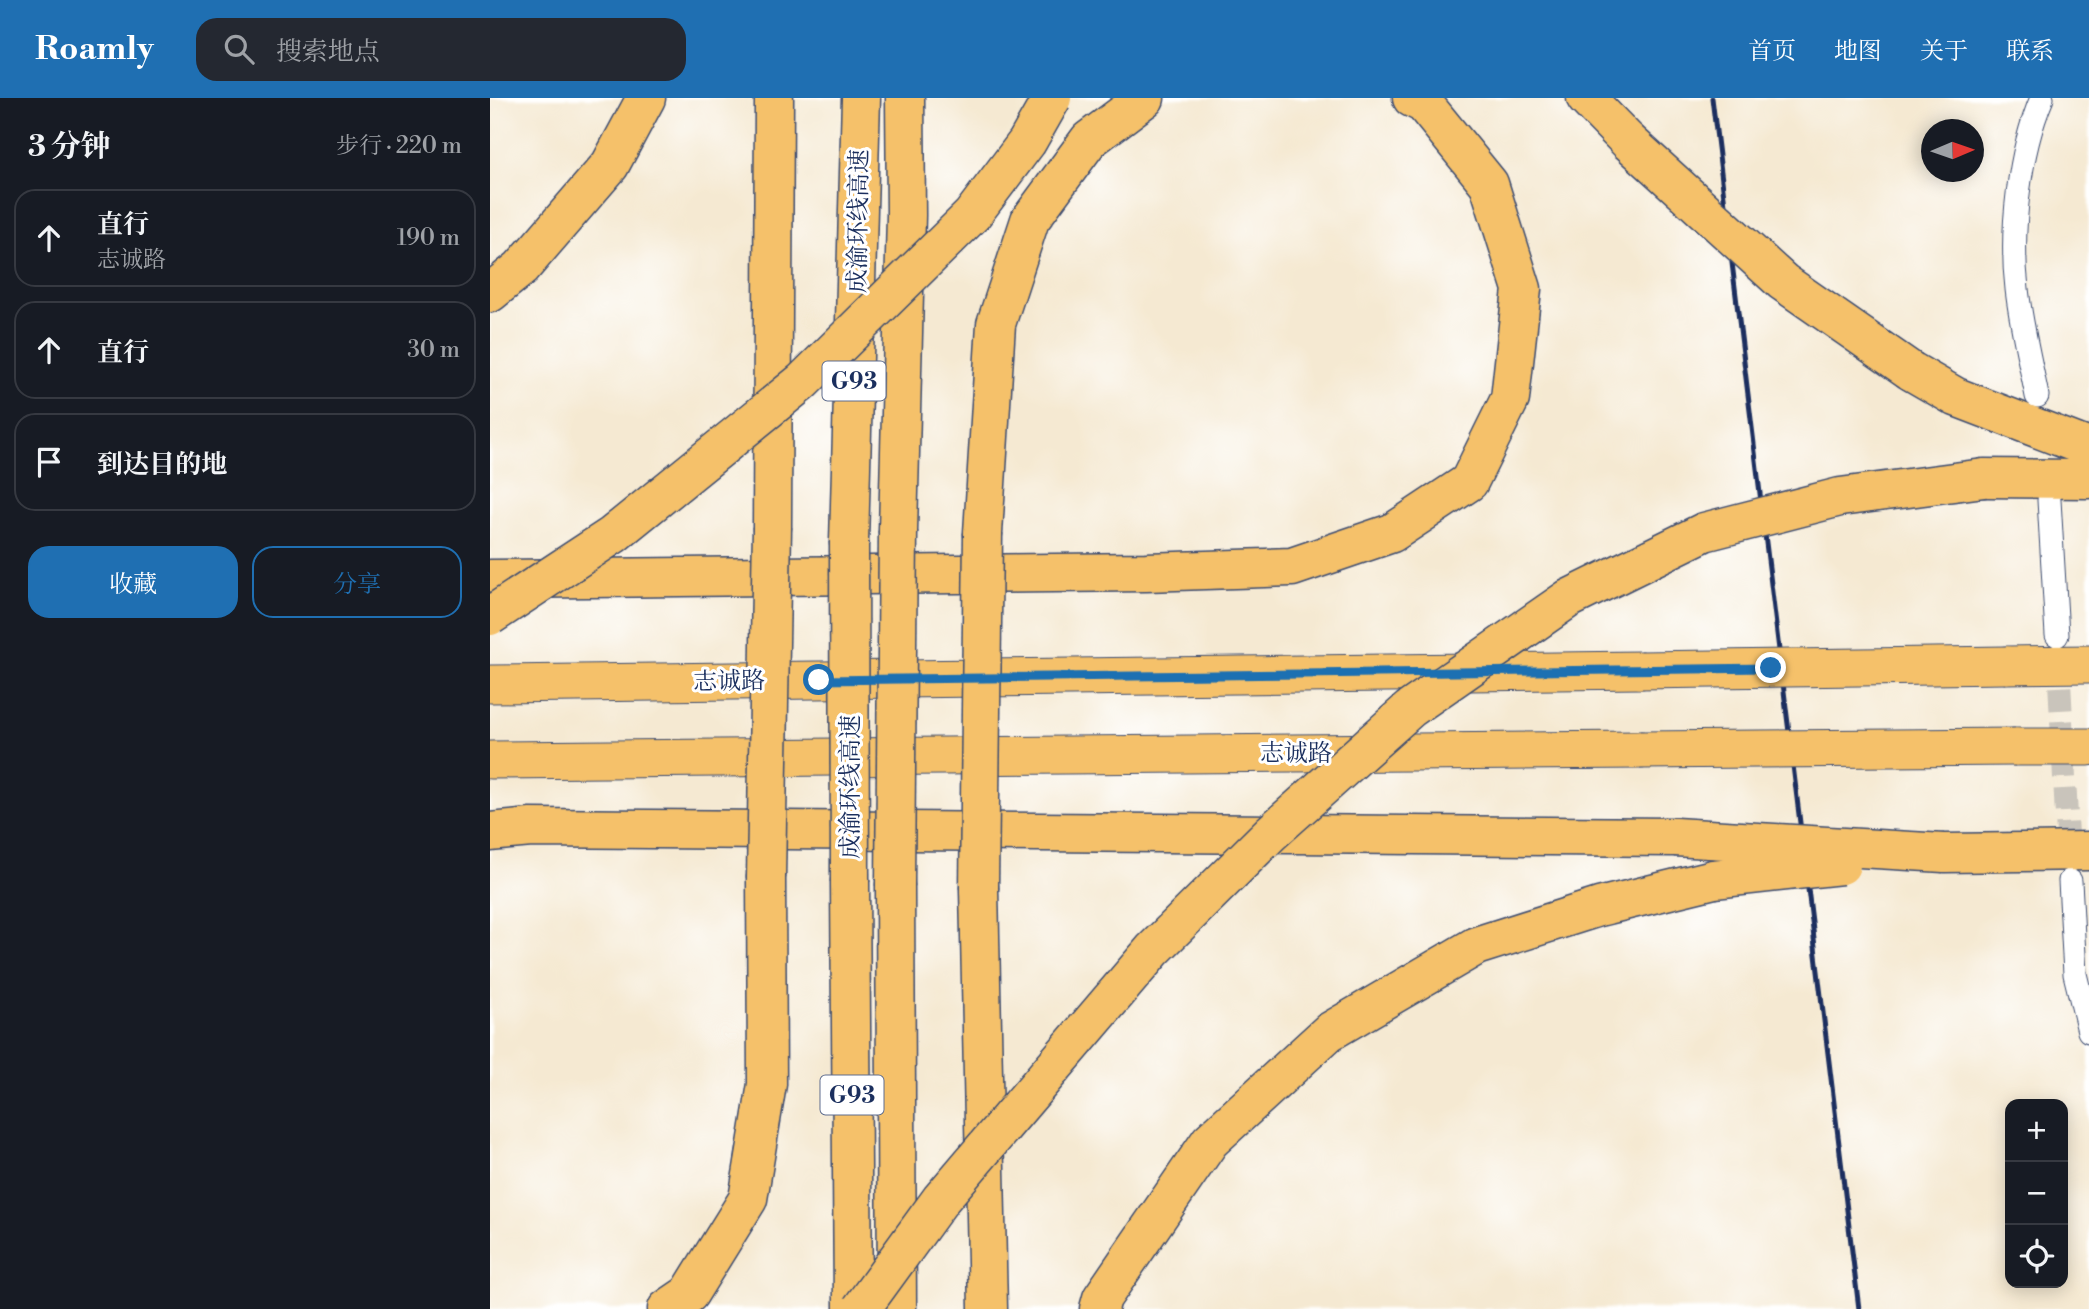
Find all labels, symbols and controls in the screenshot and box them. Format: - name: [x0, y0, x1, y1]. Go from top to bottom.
- search box: [196, 18, 686, 81]
- text: Roamly: [35, 29, 154, 70]
- icon: search: [220, 30, 258, 68]
- text: 搜索地点: [276, 36, 380, 68]
- text: 首页: [1748, 37, 1796, 67]
- text: 地图: [1834, 37, 1882, 67]
- text: 关于: [1920, 37, 1968, 67]
- text: 联系: [2006, 37, 2054, 67]
- north arrow: [1921, 119, 1984, 182]
- text: 3 分钟: [28, 128, 111, 166]
- text: 步行 · 220 m: [336, 132, 462, 160]
- street label: 成渝环线高速: [843, 149, 875, 293]
- text: 直行: [97, 209, 149, 241]
- icon: ahead: [30, 219, 68, 257]
- text: 190 m: [397, 224, 460, 252]
- text: 志诚路: [97, 246, 166, 274]
- icon: ahead: [30, 331, 68, 369]
- text: 30 m: [407, 336, 460, 364]
- text: 直行: [97, 337, 149, 369]
- road number: G93: [822, 362, 886, 400]
- icon: arrive: [30, 443, 68, 481]
- text: 到达目的地: [97, 449, 227, 481]
- button: 收藏: [28, 546, 238, 618]
- button: 分享: [252, 546, 462, 618]
- route end: [1755, 652, 1786, 683]
- route start: [803, 664, 834, 695]
- street label: 志诚路: [693, 666, 765, 698]
- street label: 成渝环线高速: [836, 715, 866, 859]
- street label: 志诚路: [1260, 739, 1332, 769]
- road number: G93: [820, 1076, 884, 1114]
- map controls: [2005, 1099, 2068, 1288]
- button: +: [2005, 1099, 2068, 1162]
- button: −: [2005, 1162, 2068, 1225]
- button: locate: [2005, 1225, 2068, 1288]

